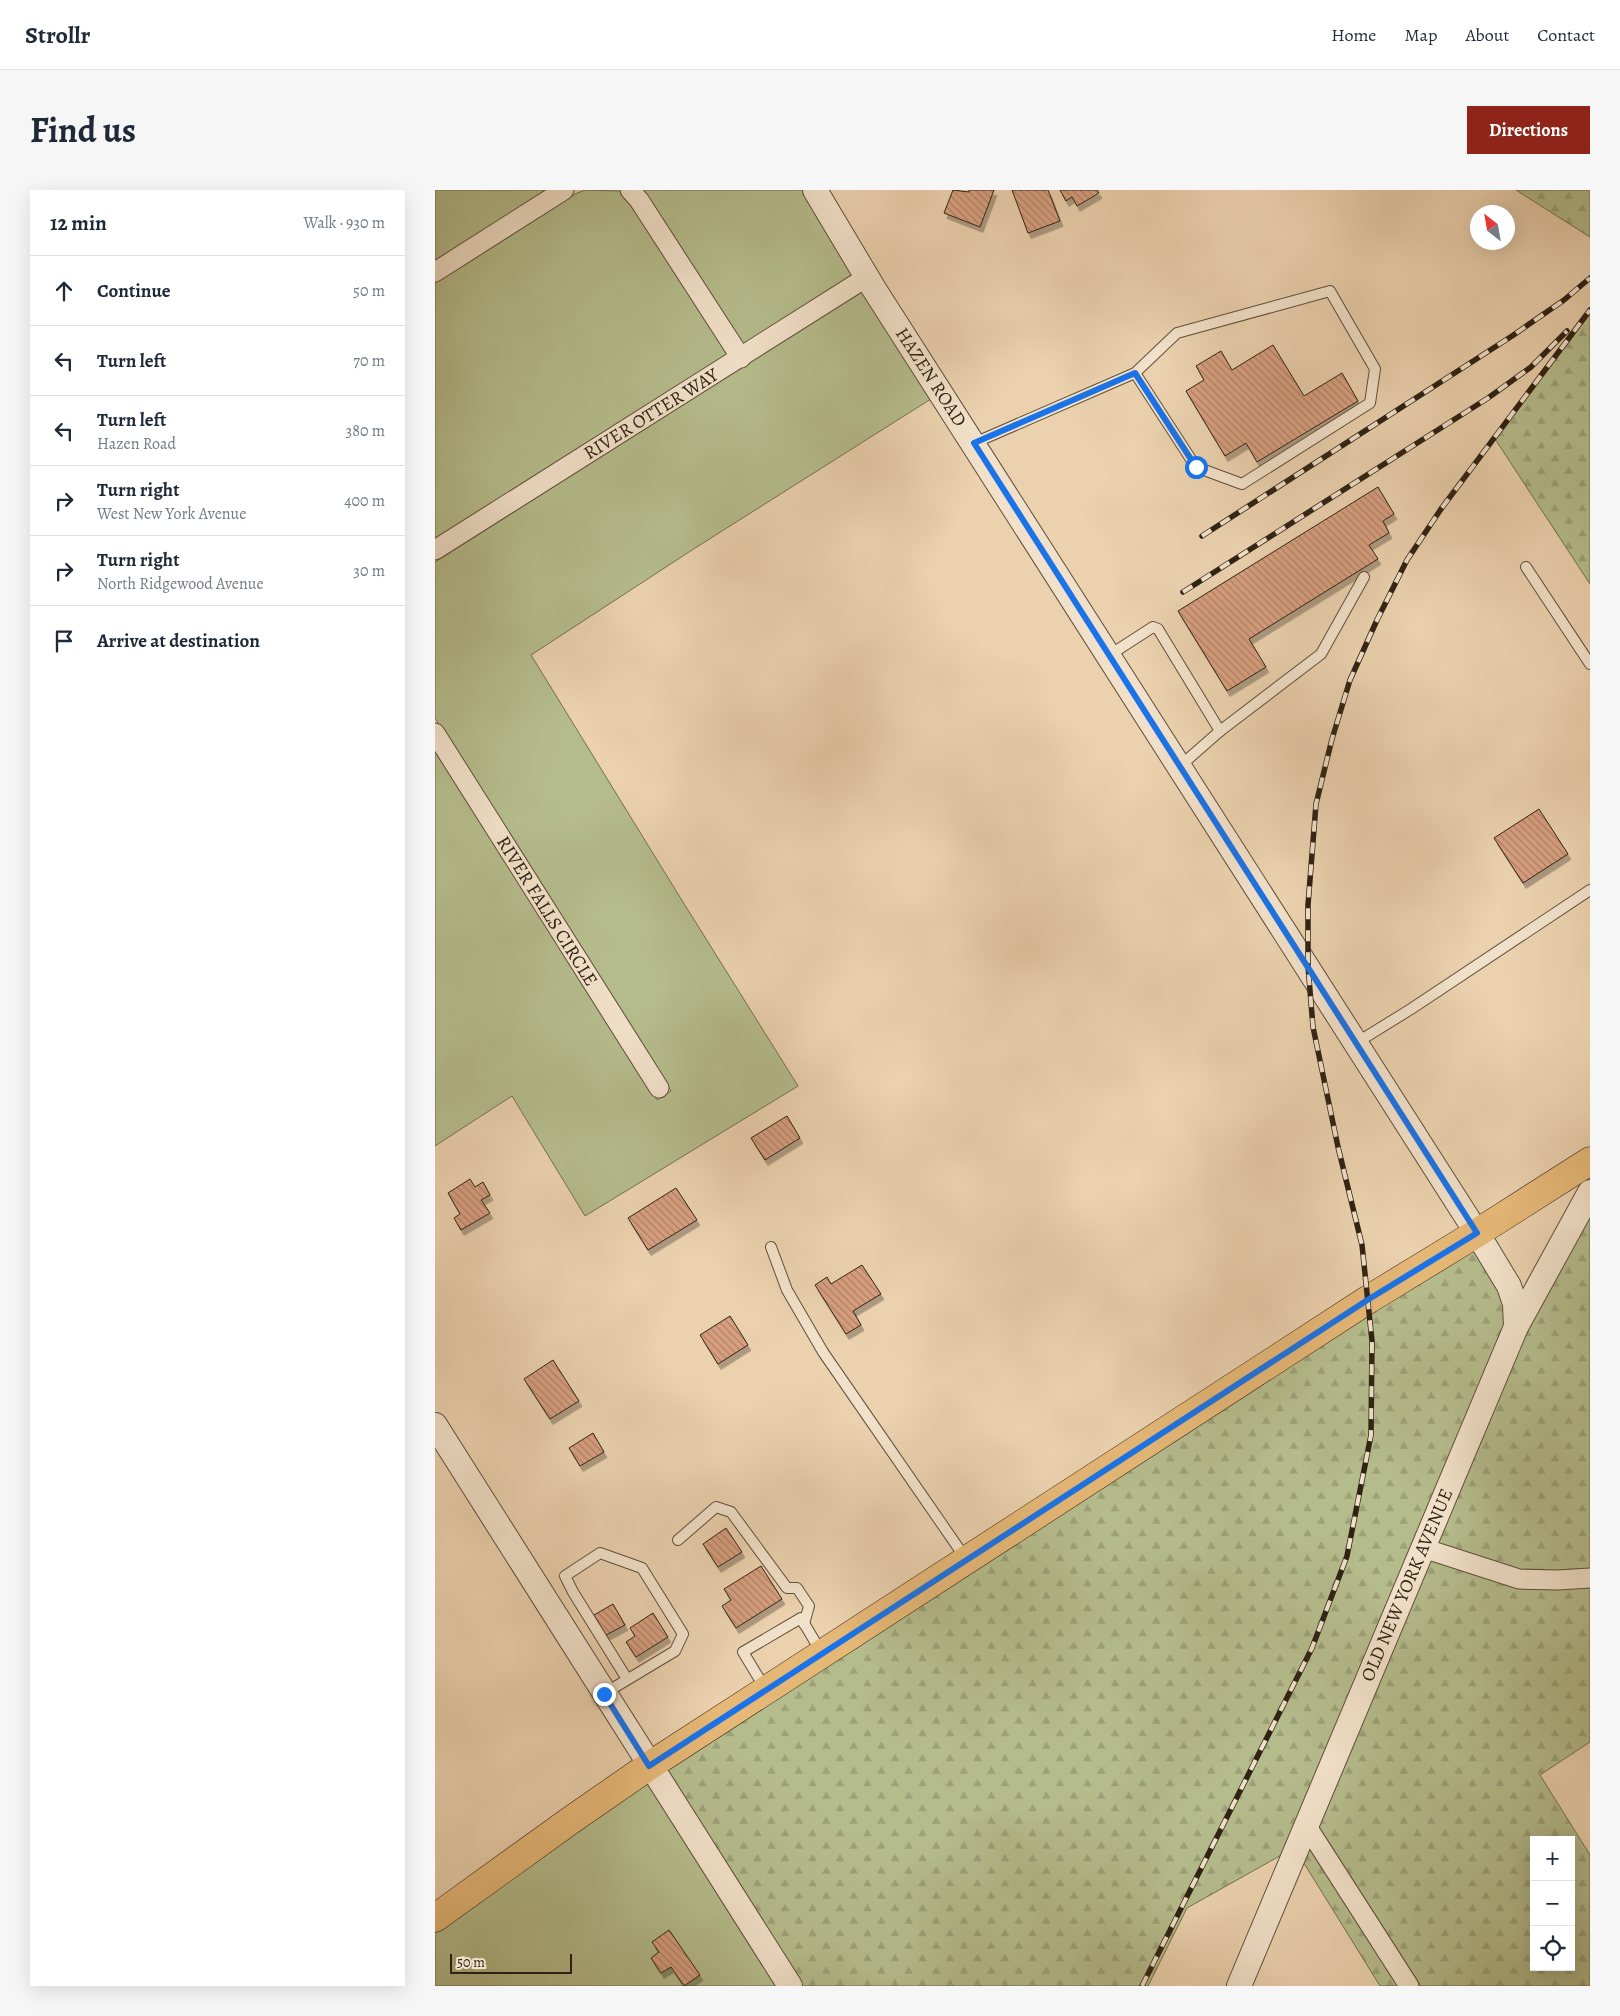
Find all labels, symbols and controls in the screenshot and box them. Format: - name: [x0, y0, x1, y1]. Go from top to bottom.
- text: Strollr: [25, 19, 90, 51]
- text: Home: [1331, 23, 1376, 47]
- text: Map: [1404, 23, 1437, 47]
- text: About: [1465, 23, 1509, 47]
- text: Contact: [1537, 23, 1595, 47]
- text: Find us: [30, 106, 136, 154]
- button: Directions: [1467, 106, 1590, 154]
- north arrow: [1470, 205, 1515, 250]
- text: 12 min: [50, 209, 107, 237]
- text: Walk · 930 m: [304, 212, 385, 234]
- icon: ahead: [50, 277, 78, 305]
- text: Continue: [97, 278, 171, 304]
- text: 50 m: [353, 280, 385, 302]
- street label: HAZEN ROAD: [889, 322, 973, 432]
- icon: left: [50, 347, 78, 375]
- text: Turn left: [97, 348, 166, 374]
- text: 70 m: [353, 350, 385, 372]
- street label: RIVER OTTER WAY: [579, 362, 724, 466]
- text: Turn left: [97, 407, 166, 433]
- icon: left: [50, 417, 78, 445]
- text: 380 m: [346, 420, 385, 442]
- text: Hazen Road: [97, 433, 176, 455]
- route start: [1185, 456, 1208, 479]
- text: Turn right: [97, 477, 179, 503]
- icon: right: [50, 487, 78, 515]
- text: 400 m: [344, 490, 385, 512]
- text: West New York Avenue: [97, 503, 246, 525]
- text: Turn right: [97, 547, 179, 573]
- icon: right: [50, 557, 78, 585]
- text: 30 m: [353, 560, 385, 582]
- text: North Ridgewood Avenue: [97, 573, 264, 595]
- icon: arrive: [50, 627, 78, 655]
- text: Arrive at destination: [97, 628, 260, 654]
- street label: RIVER FALLS CIRCLE: [490, 831, 604, 991]
- street label: OLD NEW YORK AVENUE: [1355, 1485, 1459, 1685]
- route end: [593, 1683, 616, 1706]
- map controls: [1530, 1836, 1575, 1971]
- button: +: [1530, 1836, 1575, 1881]
- button: −: [1530, 1881, 1575, 1926]
- button: locate: [1530, 1926, 1575, 1971]
- scale bar: [450, 1951, 573, 1974]
- text: 50 m: [457, 1953, 485, 1972]

